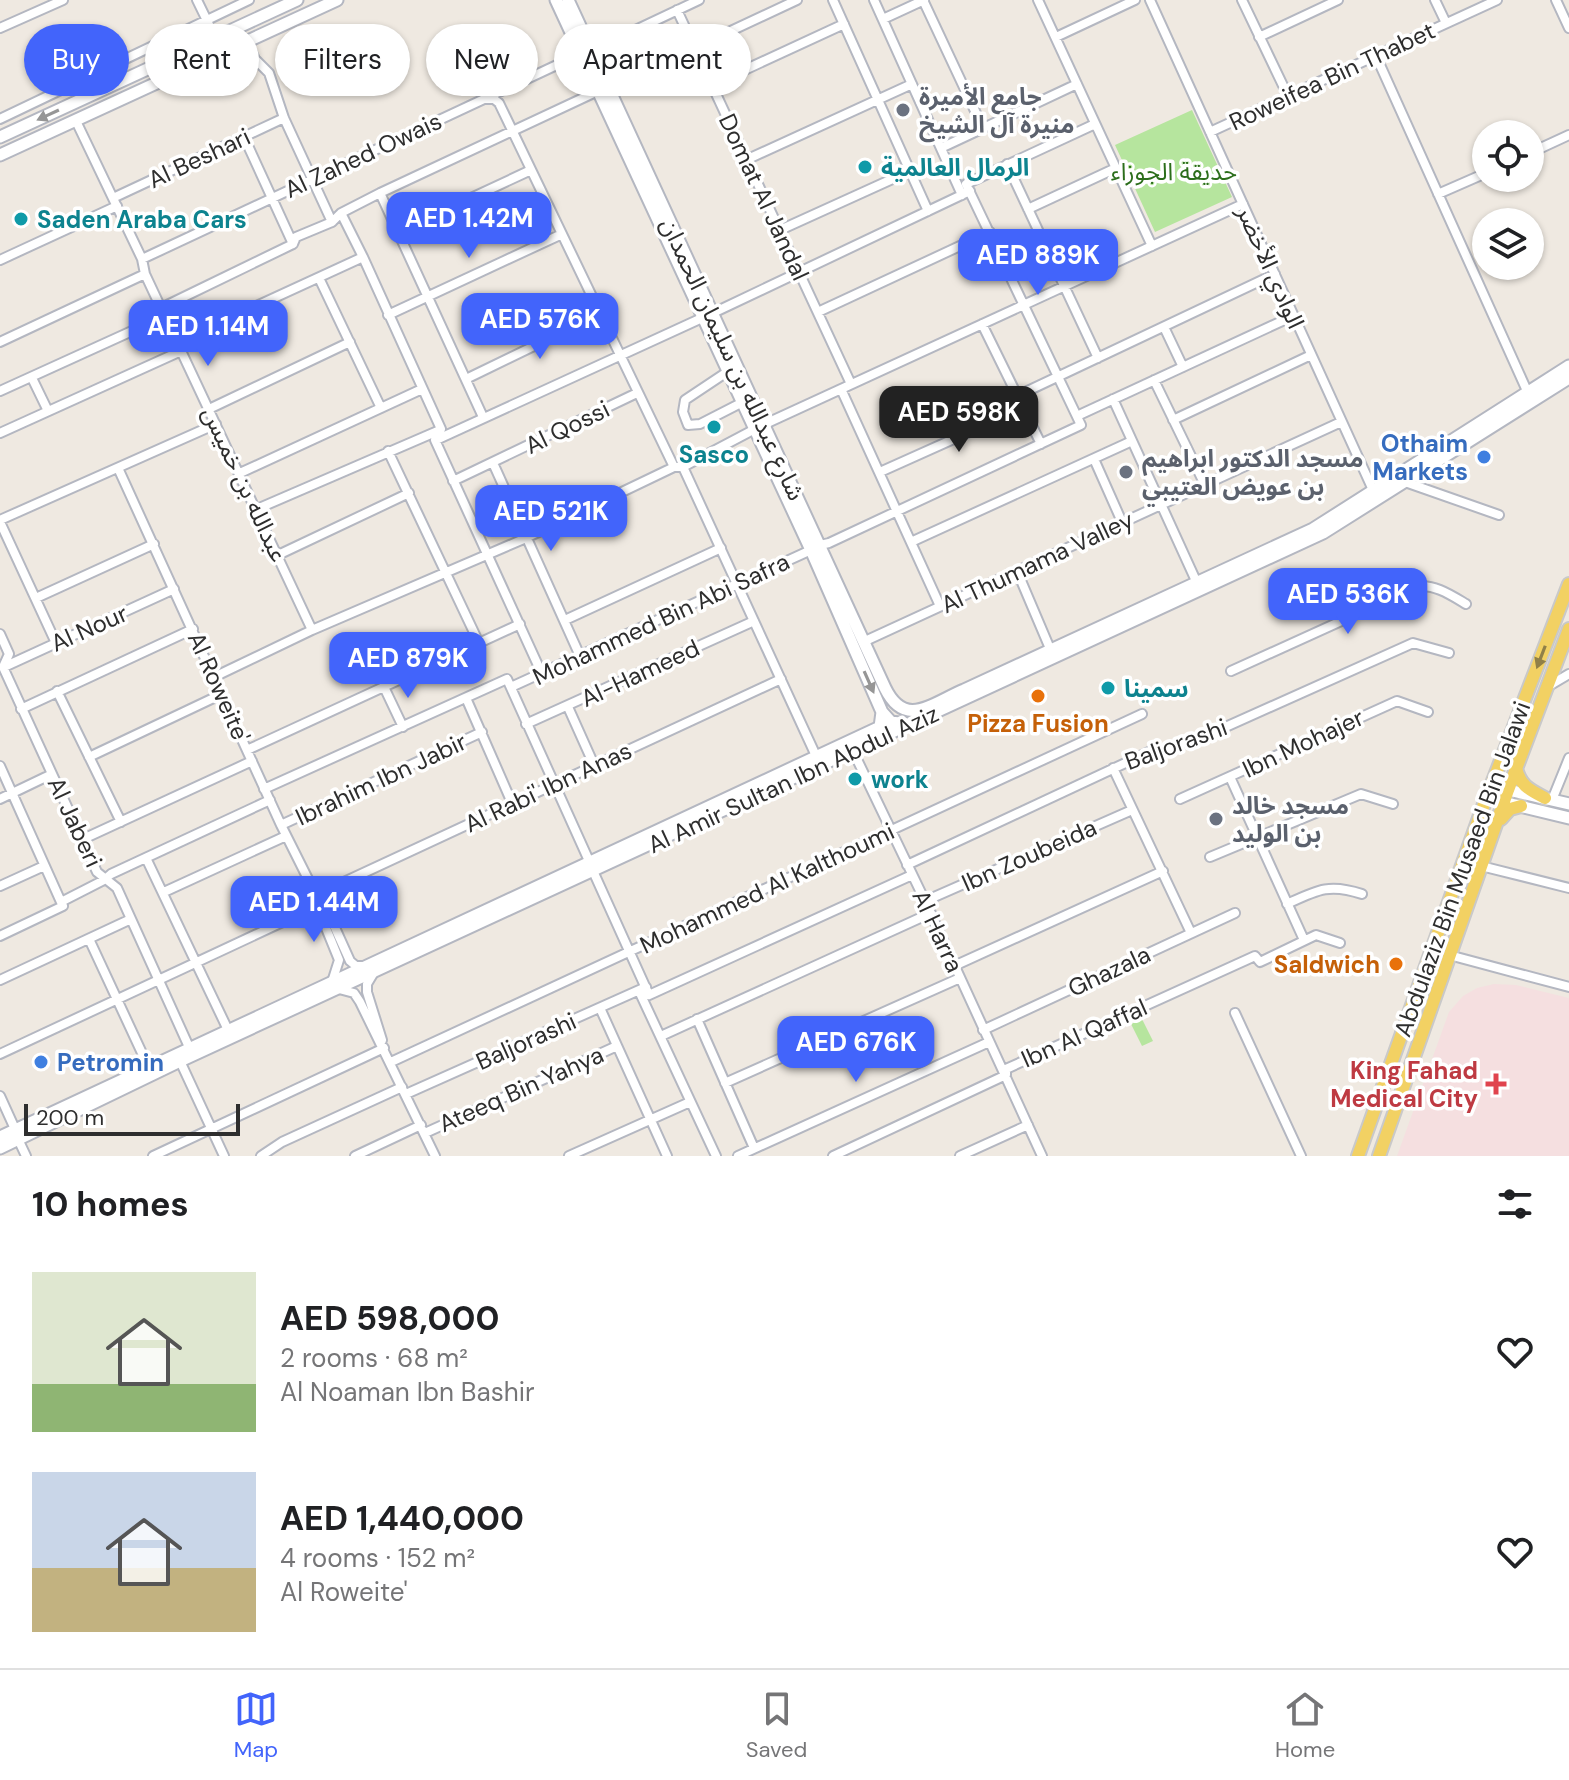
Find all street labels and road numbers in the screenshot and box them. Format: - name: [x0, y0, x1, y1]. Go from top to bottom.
- street label: Roweifea Bin Thabet: [1224, 15, 1440, 137]
- street label: Al Zahed Owais: [279, 105, 447, 205]
- street label: Domat Al Jandal: [712, 109, 816, 285]
- street label: Al Beshari: [143, 121, 255, 195]
- street label: الوادي الأخضر: [1226, 200, 1312, 335]
- street label: شارع عبدالله بن سليمان الحمدان: [652, 213, 812, 506]
- street label: Al Qossi: [520, 393, 614, 461]
- street label: عبدالله بن خميس: [195, 401, 295, 567]
- street label: Al Thumama Valley: [936, 504, 1138, 620]
- street label: Mohammed Bin Abi Safra: [528, 546, 794, 692]
- street label: Al Nour: [46, 597, 132, 659]
- street label: Al Roweite': [181, 627, 257, 747]
- street label: Al-Hameed: [576, 632, 704, 714]
- street label: Abdulaziz Bin Musaed Bin Jalawi: [1387, 697, 1537, 1041]
- street label: Al Amir Sultan Ibn Abdul Aziz: [643, 698, 943, 860]
- street label: Ibn Mohajer: [1237, 701, 1369, 785]
- street label: Baljorashi: [1121, 711, 1231, 777]
- street label: Ibrahim Ibn Jabir: [290, 726, 472, 832]
- street label: Al Rabi' Ibn Anas: [459, 735, 637, 839]
- street label: Al Jaberi: [41, 772, 109, 872]
- street label: Ibn Zoubeida: [957, 811, 1101, 899]
- street label: Mohammed Al Kalthoumi: [635, 815, 899, 961]
- street label: Al Harra: [905, 885, 971, 977]
- street label: Ghazala: [1063, 938, 1155, 1004]
- street label: Ibn Al Qaffal: [1016, 992, 1152, 1074]
- street label: Baljorashi: [471, 1005, 581, 1077]
- street label: Ateeq Bin Yahya: [434, 1039, 608, 1139]

